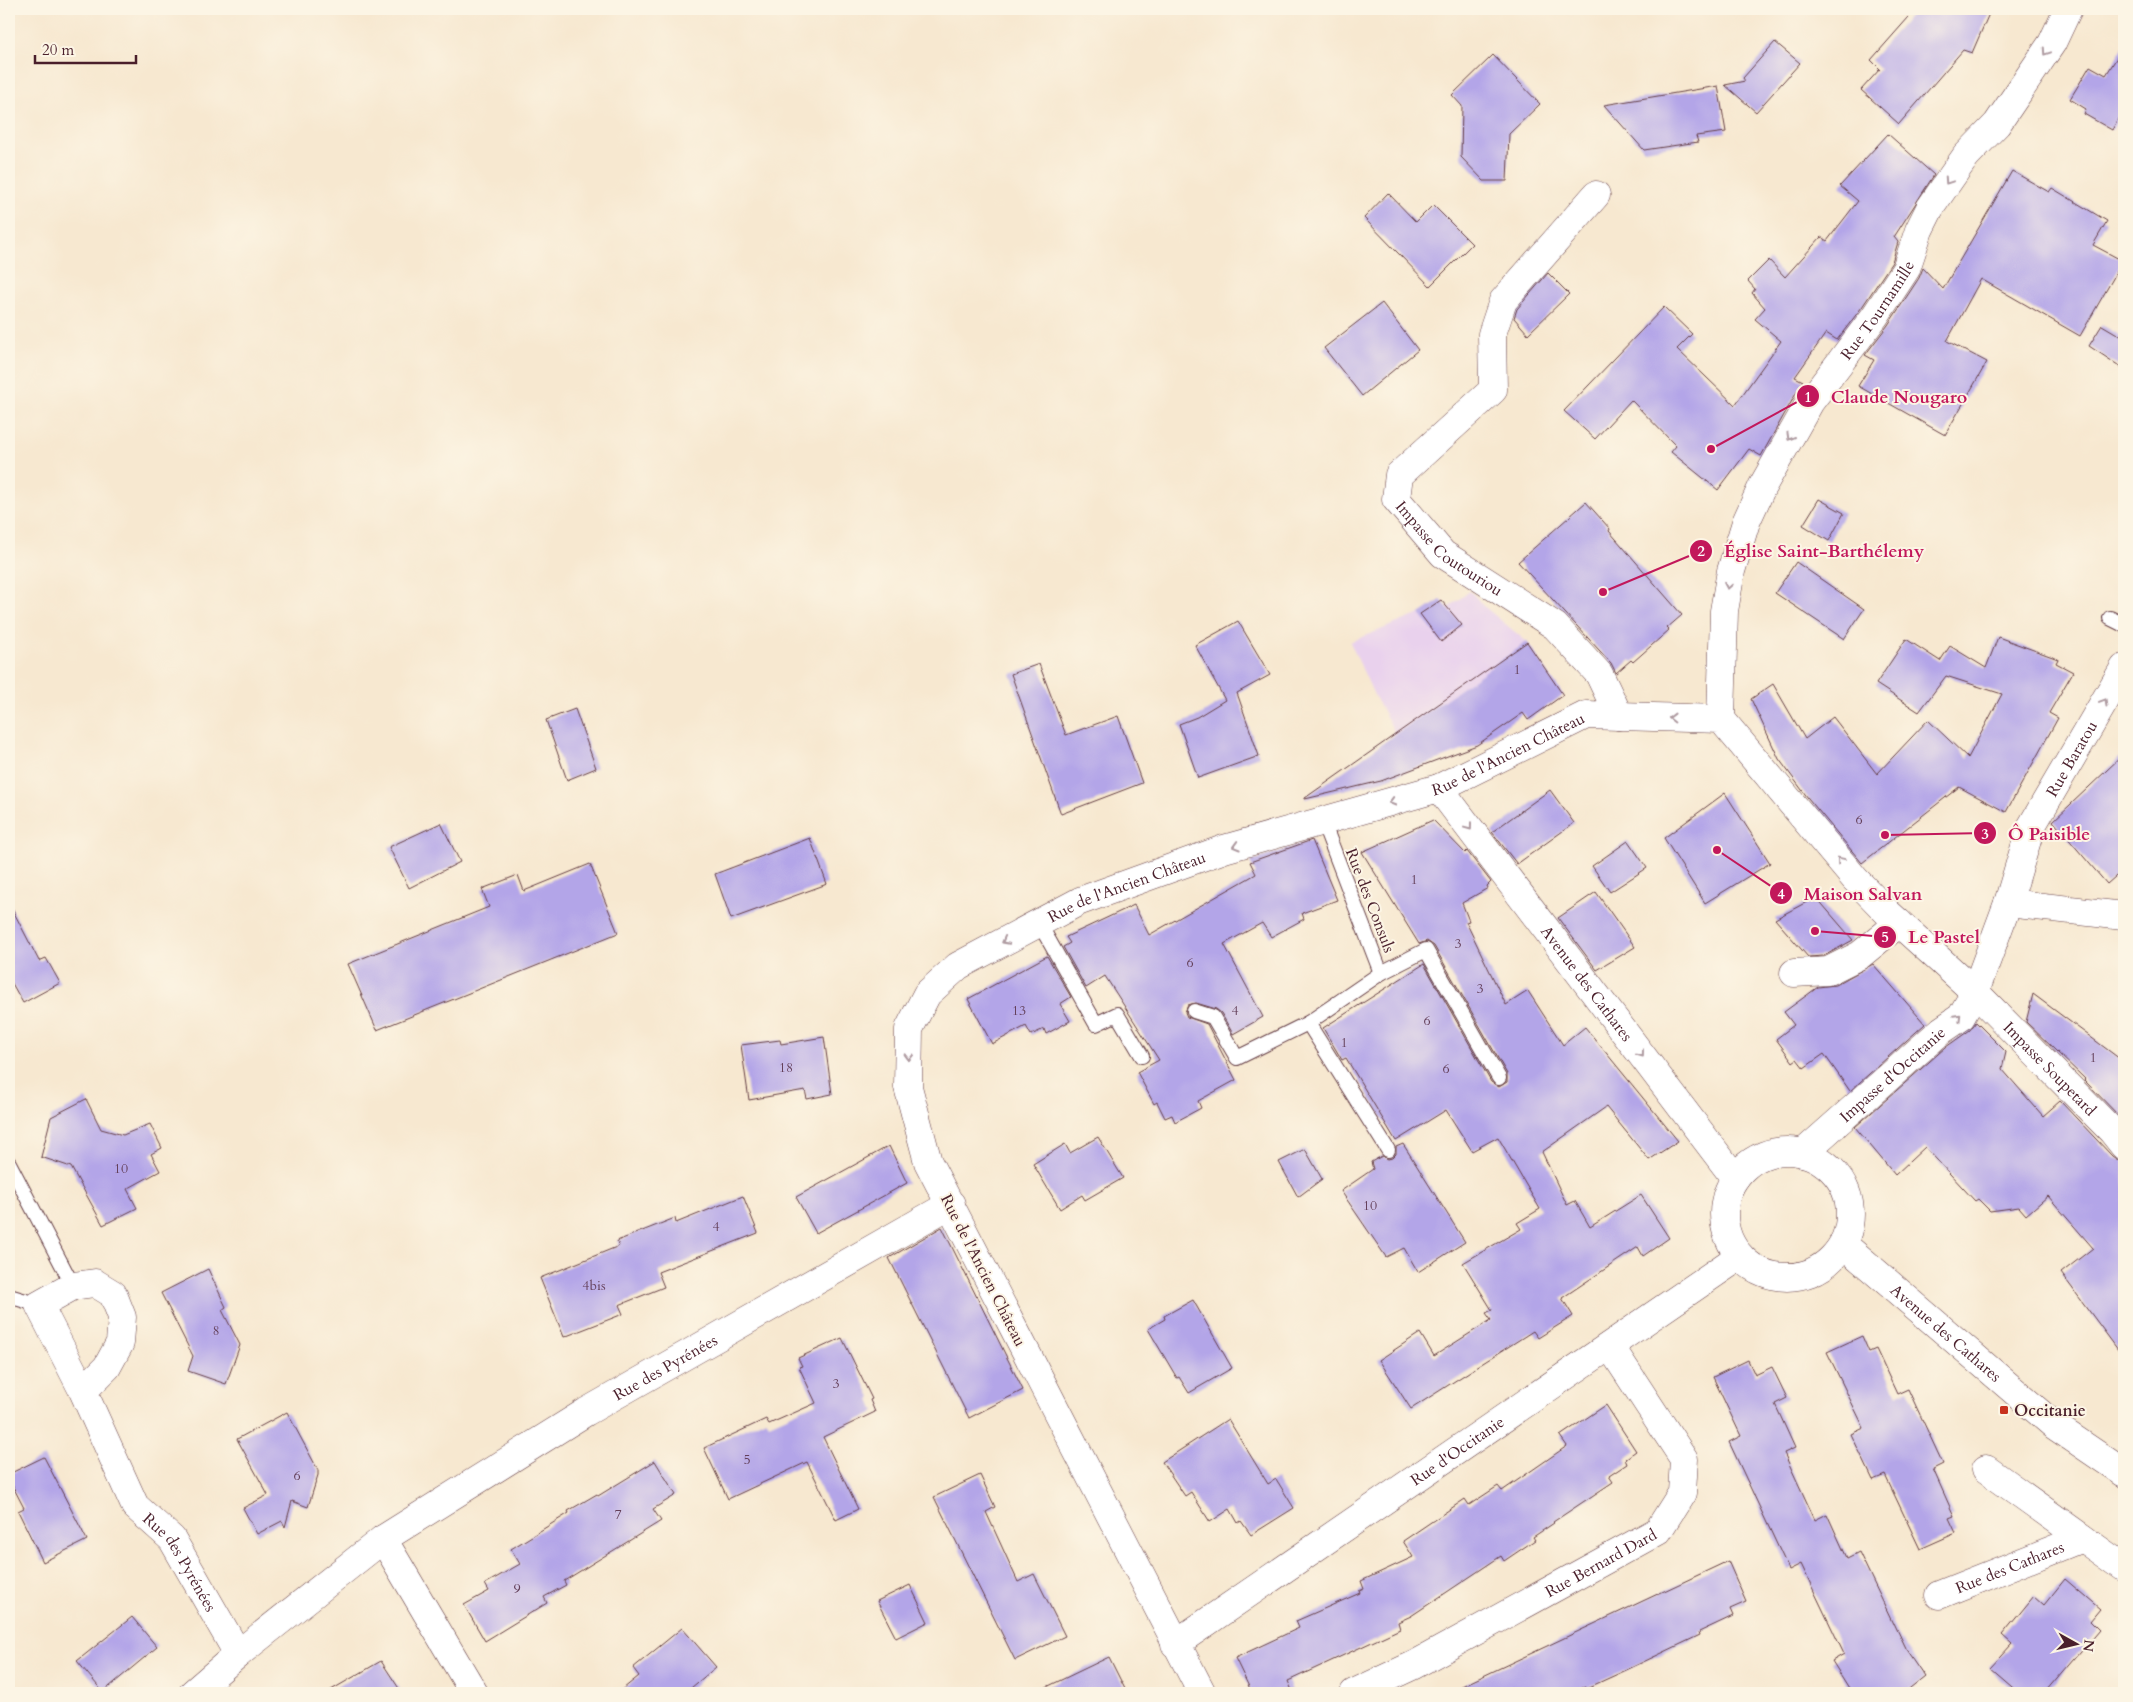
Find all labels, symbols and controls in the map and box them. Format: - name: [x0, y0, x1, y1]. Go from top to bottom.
- scale bar: [35, 32, 136, 64]
- text: 20 m: [42, 40, 74, 60]
- one-way arrow: [2043, 46, 2052, 56]
- one-way arrow: [1945, 176, 1955, 185]
- street label: Rue Tournamille: [1836, 258, 1920, 365]
- callout: Claude Nougaro: [1795, 380, 1977, 413]
- text: Claude Nougaro: [1831, 385, 1967, 410]
- text: 1: [1804, 387, 1812, 407]
- one-way arrow: [1786, 431, 1796, 440]
- street label: Impasse Coutouriou: [1390, 496, 1507, 602]
- callout: Église Saint-Barthélemy: [1688, 534, 1934, 567]
- text: Église Saint-Barthélemy: [1724, 539, 1925, 564]
- text: 2: [1697, 541, 1705, 561]
- one-way arrow: [1724, 582, 1734, 590]
- house number: 1: [1513, 660, 1521, 679]
- one-way arrow: [2097, 699, 2107, 708]
- street label: Rue de l'Ancien Château: [1429, 707, 1589, 802]
- one-way arrow: [1668, 712, 1676, 723]
- street label: Rue Baratou: [2041, 717, 2103, 801]
- one-way arrow: [1389, 796, 1397, 806]
- house number: 6: [1855, 810, 1863, 829]
- callout: Ô Paisible: [1973, 817, 2100, 850]
- one-way arrow: [1463, 821, 1471, 830]
- text: Ô Paisible: [2008, 822, 2090, 847]
- text: 3: [1981, 824, 1989, 844]
- one-way arrow: [1232, 840, 1241, 851]
- street label: Rue des Consuls: [1340, 845, 1400, 956]
- street label: Rue de l'Ancien Château: [1044, 847, 1209, 928]
- one-way arrow: [1836, 857, 1845, 866]
- house number: 1: [1410, 870, 1418, 889]
- callout: Maison Salvan: [1769, 877, 1932, 910]
- text: Maison Salvan: [1804, 882, 1923, 907]
- text: 4: [1777, 884, 1785, 904]
- street label: Avenue des Cathares: [1535, 921, 1637, 1046]
- callout: Le Pastel: [1873, 921, 1990, 954]
- text: Le Pastel: [1908, 925, 1980, 950]
- text: 5: [1881, 927, 1889, 947]
- house number: 3: [1454, 934, 1462, 953]
- one-way arrow: [1002, 935, 1011, 945]
- house number: 6: [1186, 953, 1194, 972]
- house number: 3: [1476, 979, 1484, 998]
- house number: 13: [1012, 1001, 1026, 1020]
- house number: 4: [1231, 1001, 1239, 1020]
- house number: 6: [1423, 1011, 1431, 1030]
- one-way arrow: [1952, 1014, 1961, 1023]
- street label: Impasse Soupetard: [1998, 1017, 2101, 1121]
- street label: Impasse d'Occitanie: [1835, 1022, 1950, 1128]
- house number: 1: [1340, 1033, 1348, 1052]
- one-way arrow: [1635, 1048, 1644, 1058]
- house number: 1: [2089, 1048, 2097, 1067]
- one-way arrow: [904, 1053, 914, 1061]
- house number: 18: [779, 1058, 793, 1077]
- house number: 6: [1442, 1059, 1450, 1078]
- house number: 10: [114, 1159, 128, 1178]
- street label: Rue de l'Ancien Château: [935, 1191, 1031, 1351]
- house number: 10: [1363, 1196, 1377, 1215]
- house number: 4: [712, 1217, 720, 1236]
- house number: 4bis: [582, 1276, 606, 1295]
- street label: Avenue des Cathares: [1885, 1279, 2006, 1387]
- house number: 8: [212, 1321, 220, 1340]
- street label: Rue des Pyrénées: [609, 1329, 722, 1406]
- house number: 3: [832, 1374, 840, 1393]
- place label: Occitanie: [2014, 1400, 2086, 1422]
- marker: Occitanie: [1998, 1404, 2010, 1416]
- street label: Rue d'Occitanie: [1406, 1411, 1509, 1491]
- house number: 5: [743, 1450, 751, 1469]
- house number: 6: [293, 1466, 301, 1485]
- house number: 7: [614, 1505, 622, 1524]
- street label: Rue des Pyrénées: [138, 1508, 221, 1616]
- street label: Rue Bernard Dard: [1541, 1524, 1661, 1603]
- street label: Rue des Cathares: [1952, 1536, 2068, 1599]
- house number: 9: [513, 1579, 521, 1598]
- north arrow: [2050, 1620, 2100, 1670]
- text: N: [2078, 1638, 2099, 1653]

